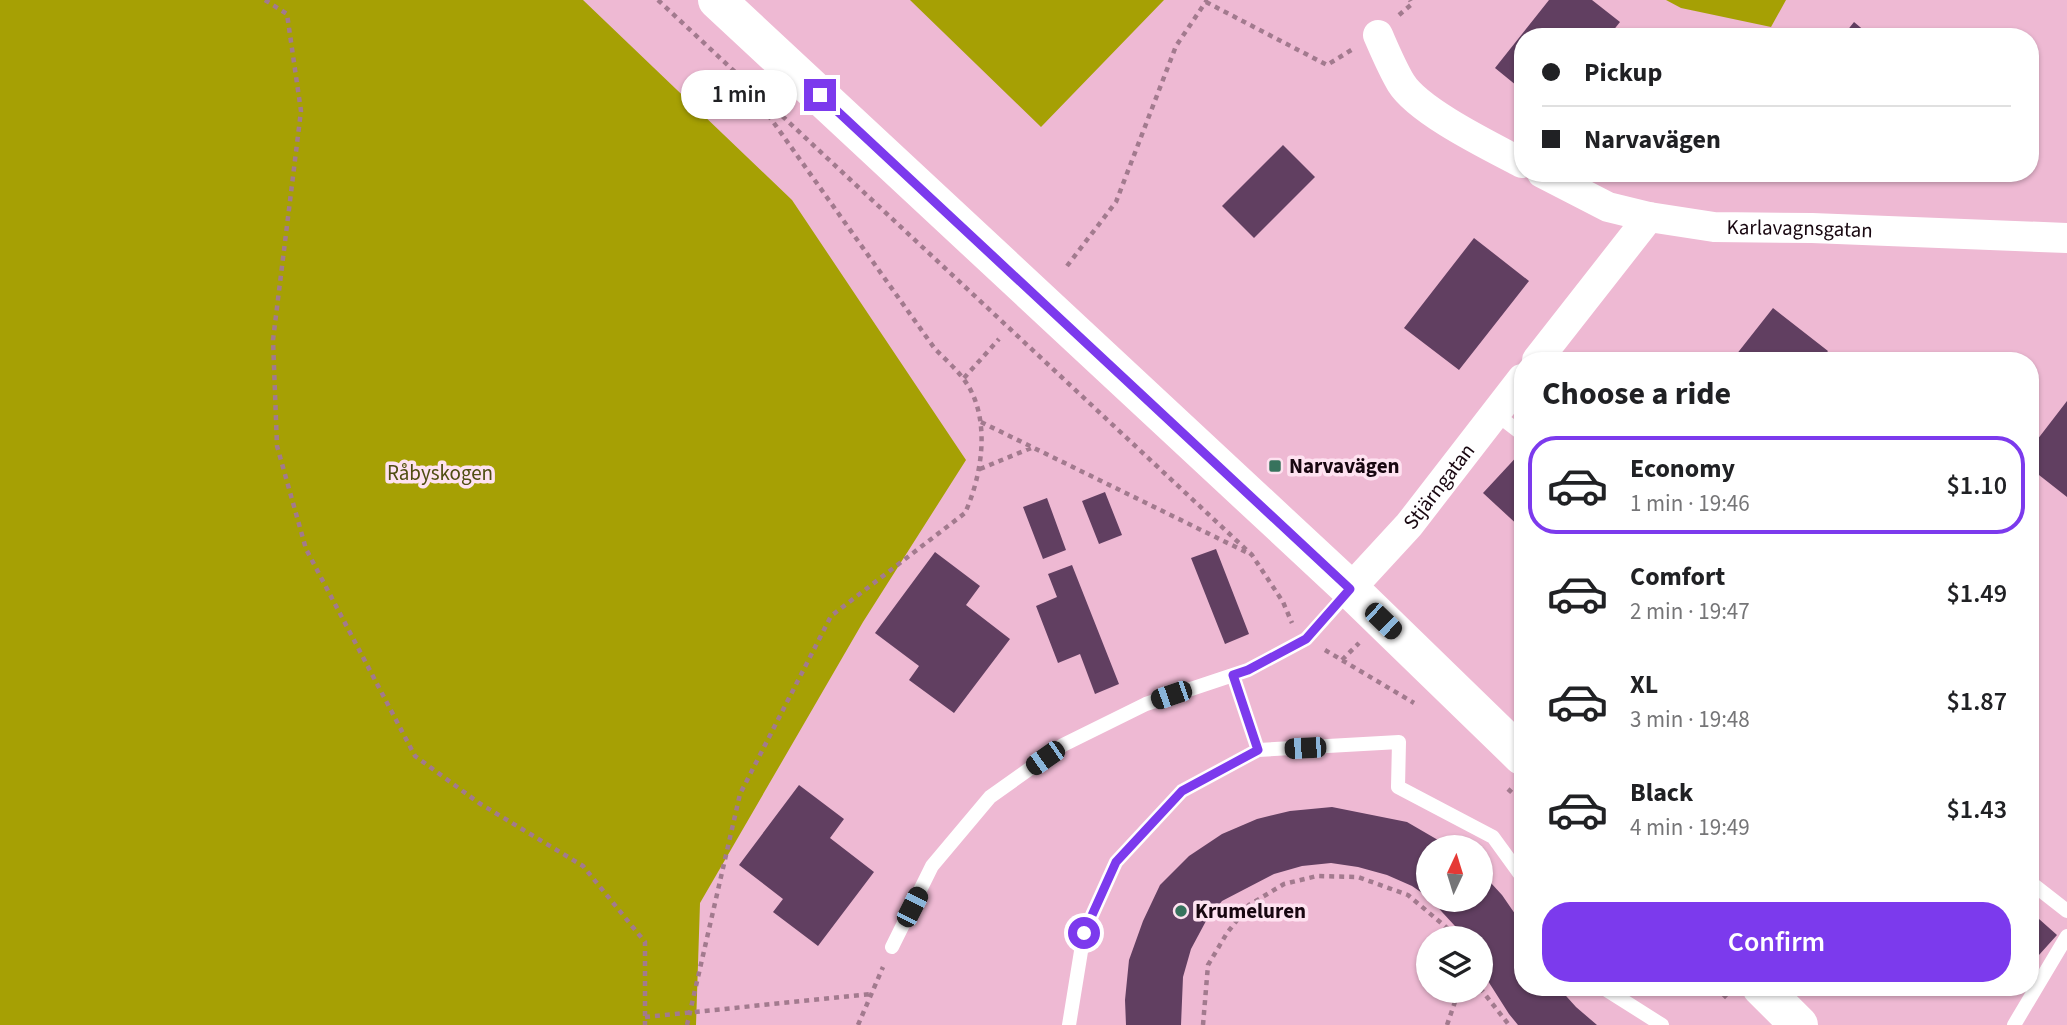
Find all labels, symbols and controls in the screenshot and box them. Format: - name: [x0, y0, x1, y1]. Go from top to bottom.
- text: Pickup: [1584, 54, 1662, 91]
- callout: 1 min: [680, 70, 796, 119]
- text: 1 min: [712, 78, 766, 111]
- route end: [804, 79, 836, 111]
- text: Narvavägen: [1584, 121, 1721, 158]
- street label: Karlavagnsgatan: [1727, 212, 1873, 245]
- text: Choose a ride: [1542, 371, 1731, 417]
- street label: Stjärngatan: [1396, 437, 1482, 536]
- text: Economy: [1630, 450, 1735, 487]
- place label: Narvavägen: [1289, 451, 1400, 481]
- icon: car: [1546, 454, 1609, 517]
- park label: Råbyskogen: [387, 458, 493, 488]
- marker: Narvavägen: [1267, 458, 1283, 474]
- text: $1.10: [1946, 467, 2007, 504]
- text: 1 min · 19:46: [1630, 487, 1750, 520]
- text: Comfort: [1630, 558, 1725, 595]
- icon: car: [1546, 562, 1609, 625]
- text: $1.49: [1946, 575, 2007, 612]
- text: 2 min · 19:47: [1630, 595, 1750, 628]
- car: [1361, 599, 1406, 643]
- text: XL: [1630, 666, 1658, 703]
- icon: car: [1546, 670, 1609, 733]
- car: [1148, 678, 1195, 712]
- text: $1.87: [1946, 683, 2007, 720]
- text: 3 min · 19:48: [1630, 703, 1750, 736]
- car: [1284, 736, 1327, 760]
- car: [1022, 737, 1069, 779]
- text: Black: [1630, 774, 1693, 811]
- icon: car: [1546, 778, 1609, 841]
- text: $1.43: [1946, 791, 2007, 828]
- text: 4 min · 19:49: [1630, 811, 1750, 844]
- north arrow: [1416, 835, 1493, 912]
- map controls: [1416, 835, 1493, 1003]
- car: [894, 884, 931, 930]
- place label: Krumeluren: [1195, 896, 1306, 926]
- button: Confirm: [1542, 902, 2011, 982]
- marker: Krumeluren: [1173, 903, 1189, 919]
- route start: [1068, 917, 1100, 949]
- button: layers: [1416, 926, 1493, 1003]

